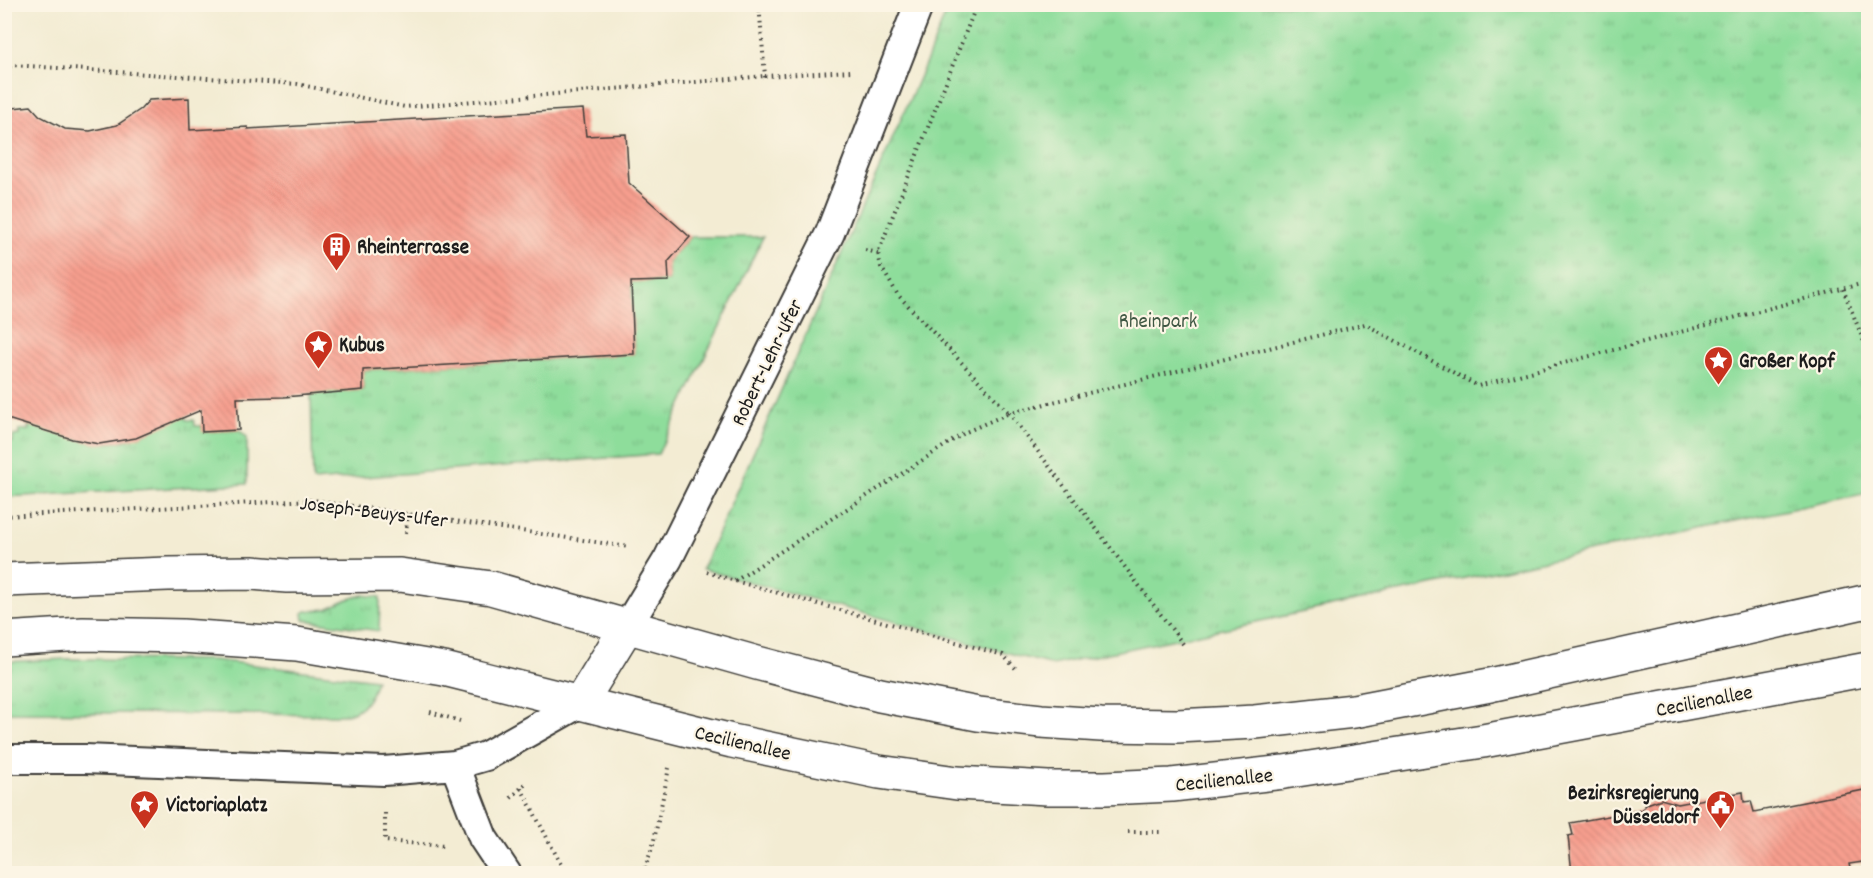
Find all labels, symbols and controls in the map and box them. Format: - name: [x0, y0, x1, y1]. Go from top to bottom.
- building icon: Rheinterrasse: [320, 230, 352, 272]
- place label: Rheinterrasse: [357, 234, 469, 264]
- street label: Robert-Lehr-Ufer: [725, 295, 812, 432]
- park label: Rheinpark: [1119, 308, 1197, 338]
- place icon: Kubus: [302, 328, 334, 370]
- place label: Kubus: [339, 332, 385, 362]
- place icon: Großer Kopf: [1702, 344, 1734, 386]
- place label: Großer Kopf: [1739, 348, 1836, 378]
- street label: Joseph-Beuys-Ufer: [298, 490, 450, 538]
- street label: Cecilienallee: [1654, 679, 1756, 727]
- street label: Cecilienallee: [691, 719, 793, 771]
- street label: Cecilienallee: [1174, 762, 1275, 802]
- place label: Bezirksregierung Düsseldorf: [1568, 780, 1701, 834]
- place icon: Victoriaplatz: [129, 788, 161, 830]
- public building icon: Bezirksregierung Düsseldorf: [1704, 788, 1736, 830]
- place label: Victoriaplatz: [166, 792, 268, 822]

